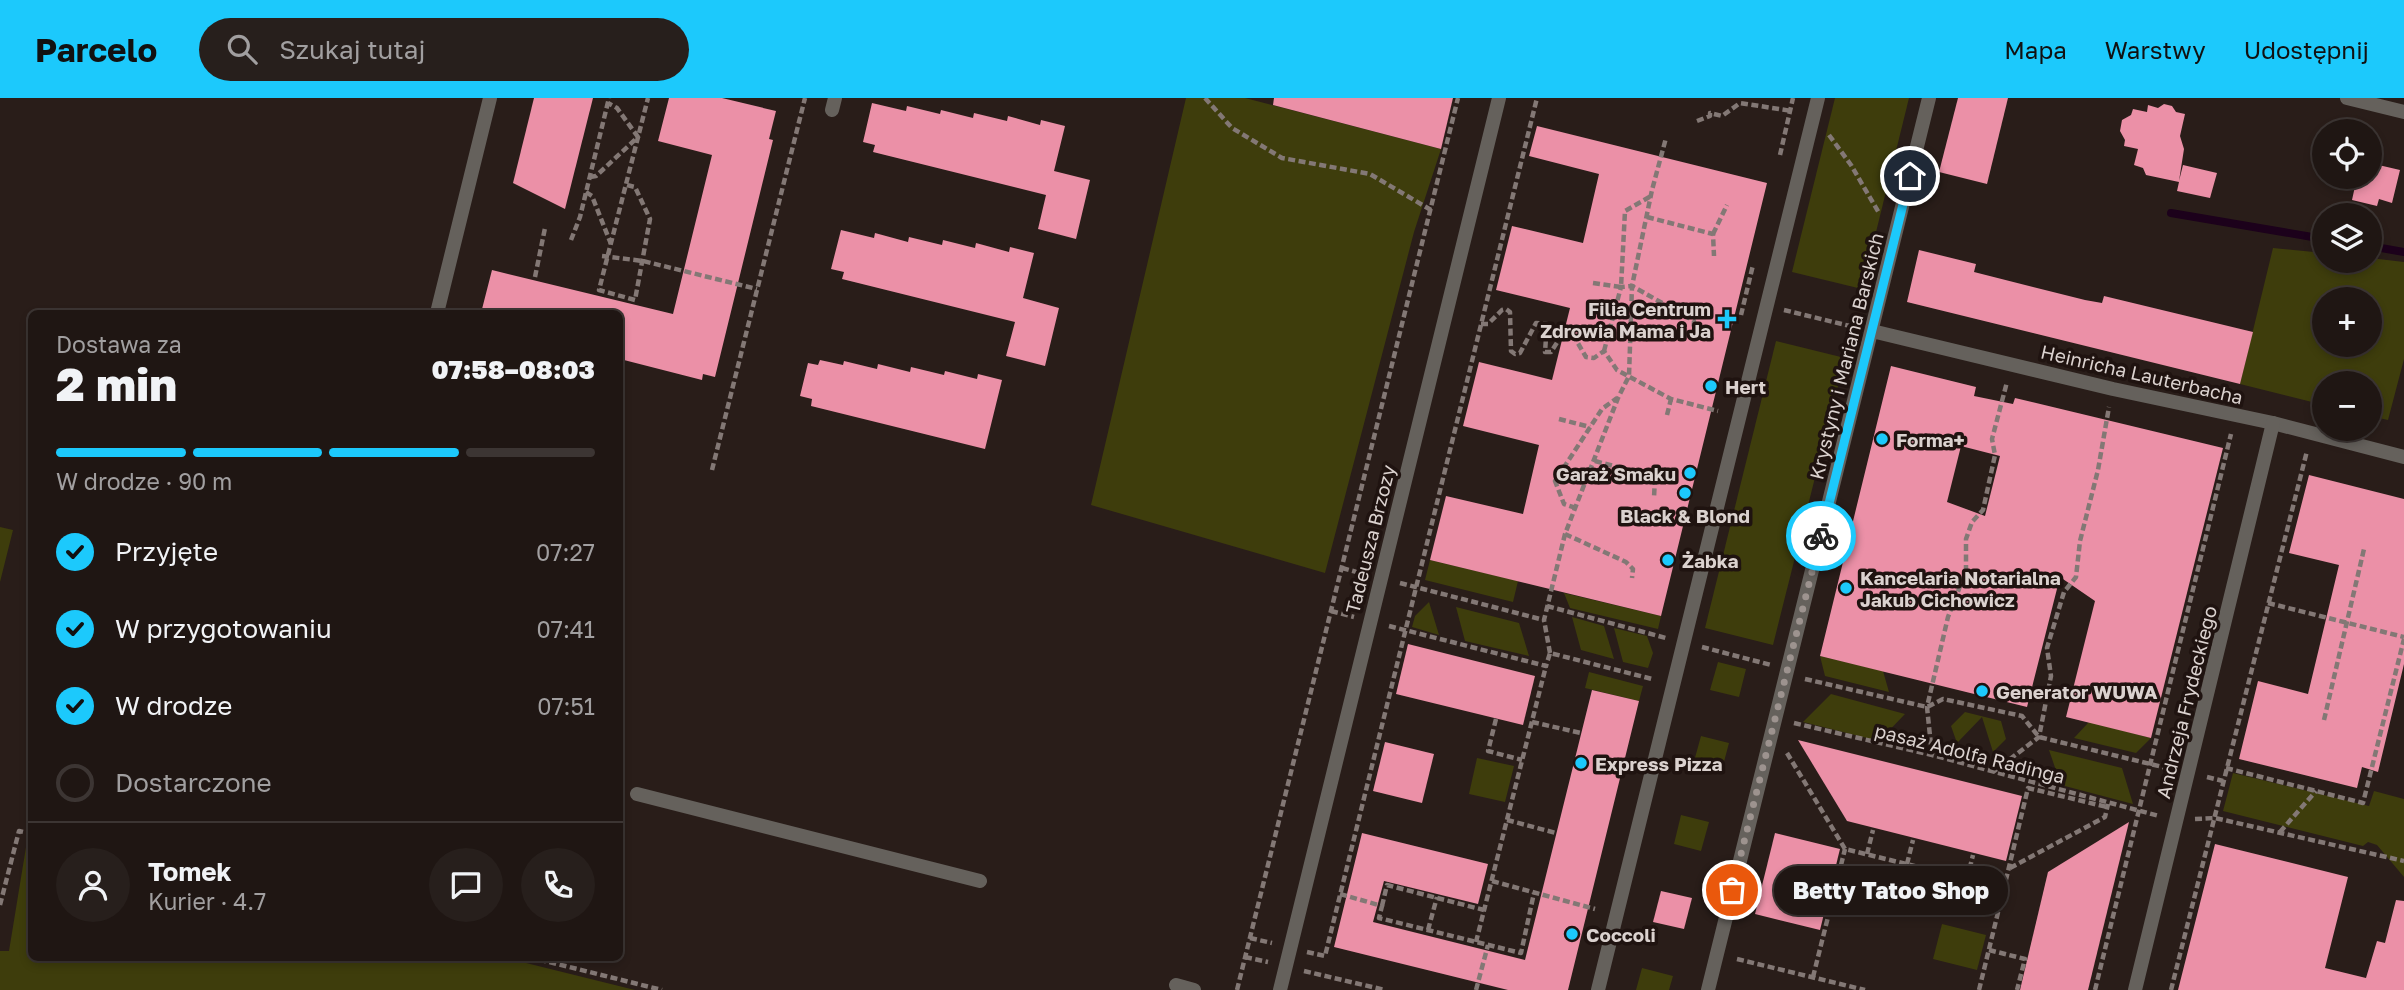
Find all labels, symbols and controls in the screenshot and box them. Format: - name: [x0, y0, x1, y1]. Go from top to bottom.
- search box: [199, 18, 689, 81]
- text: Parcelo: [35, 30, 157, 69]
- icon: search: [223, 30, 261, 68]
- text: Szukaj tutaj: [279, 34, 425, 65]
- text: Mapa: [2004, 35, 2067, 64]
- text: Warstwy: [2105, 35, 2206, 64]
- text: Udostępnij: [2244, 35, 2369, 64]
- map controls: [2312, 119, 2382, 441]
- button: locate: [2312, 119, 2382, 189]
- pin: [1880, 146, 1940, 206]
- icon: home: [1891, 157, 1929, 195]
- button: layers: [2312, 203, 2382, 273]
- street label: Krystyny i Mariana Barskich: [1804, 230, 1888, 482]
- button: +: [2312, 287, 2382, 357]
- place label: Filia Centrum Zdrowia Mama i Ja: [1540, 297, 1711, 342]
- marker: Filia Centrum Zdrowia Mama i Ja: [1717, 309, 1737, 329]
- text: Dostawa za: [56, 330, 182, 358]
- street label: Heinricha Lauterbacha: [2039, 340, 2245, 408]
- text: 07:58–08:03: [431, 354, 595, 385]
- text: 2 min: [56, 356, 177, 411]
- button: −: [2312, 371, 2382, 441]
- place label: Hert: [1725, 375, 1766, 398]
- marker: Hert: [1703, 378, 1719, 394]
- place label: Forma+: [1896, 428, 1965, 451]
- marker: Forma+: [1874, 431, 1890, 447]
- street label: Tadeusza Brzozy: [1340, 462, 1400, 616]
- place label: Garaż Smaku: [1556, 462, 1676, 485]
- marker: Garaż Smaku: [1682, 465, 1698, 481]
- text: W drodze · 90 m: [56, 467, 232, 495]
- marker: Black & Blond: [1677, 485, 1693, 501]
- courier: [1786, 501, 1856, 571]
- place label: Black & Blond: [1620, 504, 1750, 527]
- icon: bike: [1802, 517, 1840, 555]
- icon: check: [56, 533, 94, 571]
- text: Przyjęte: [115, 536, 218, 567]
- text: 07:27: [536, 538, 595, 566]
- place label: Żabka: [1682, 549, 1739, 572]
- marker: Żabka: [1660, 552, 1676, 568]
- place label: Kancelaria Notarialna Jakub Cichowicz: [1860, 566, 2061, 611]
- marker: Kancelaria Notarialna Jakub Cichowicz: [1838, 580, 1854, 596]
- street label: Andrzeja Frydeckiego: [2151, 603, 2221, 801]
- icon: check: [56, 610, 94, 648]
- text: W przygotowaniu: [115, 613, 332, 644]
- text: 07:41: [536, 615, 595, 643]
- place label: Generator WUWA: [1996, 680, 2158, 703]
- marker: Generator WUWA: [1974, 683, 1990, 699]
- icon: check: [56, 687, 94, 725]
- text: W drodze: [115, 690, 232, 721]
- text: 07:51: [537, 692, 595, 720]
- street label: pasaż Adolfa Radinga: [1872, 718, 2068, 788]
- place label: Express Pizza: [1595, 752, 1722, 775]
- marker: Express Pizza: [1573, 755, 1589, 771]
- text: Dostarczone: [115, 767, 272, 798]
- button: person: [56, 848, 130, 922]
- button: chat: [429, 848, 503, 922]
- button: phone: [521, 848, 595, 922]
- text: Tomek: [148, 856, 232, 887]
- pin: [1702, 860, 1762, 920]
- callout: Betty Tatoo Shop: [1774, 866, 2008, 914]
- icon: bag: [1713, 871, 1751, 909]
- text: Betty Tatoo Shop: [1793, 876, 1989, 904]
- text: Kurier · 4.7: [148, 887, 266, 915]
- place label: Coccoli: [1586, 923, 1656, 946]
- marker: Coccoli: [1564, 926, 1580, 942]

